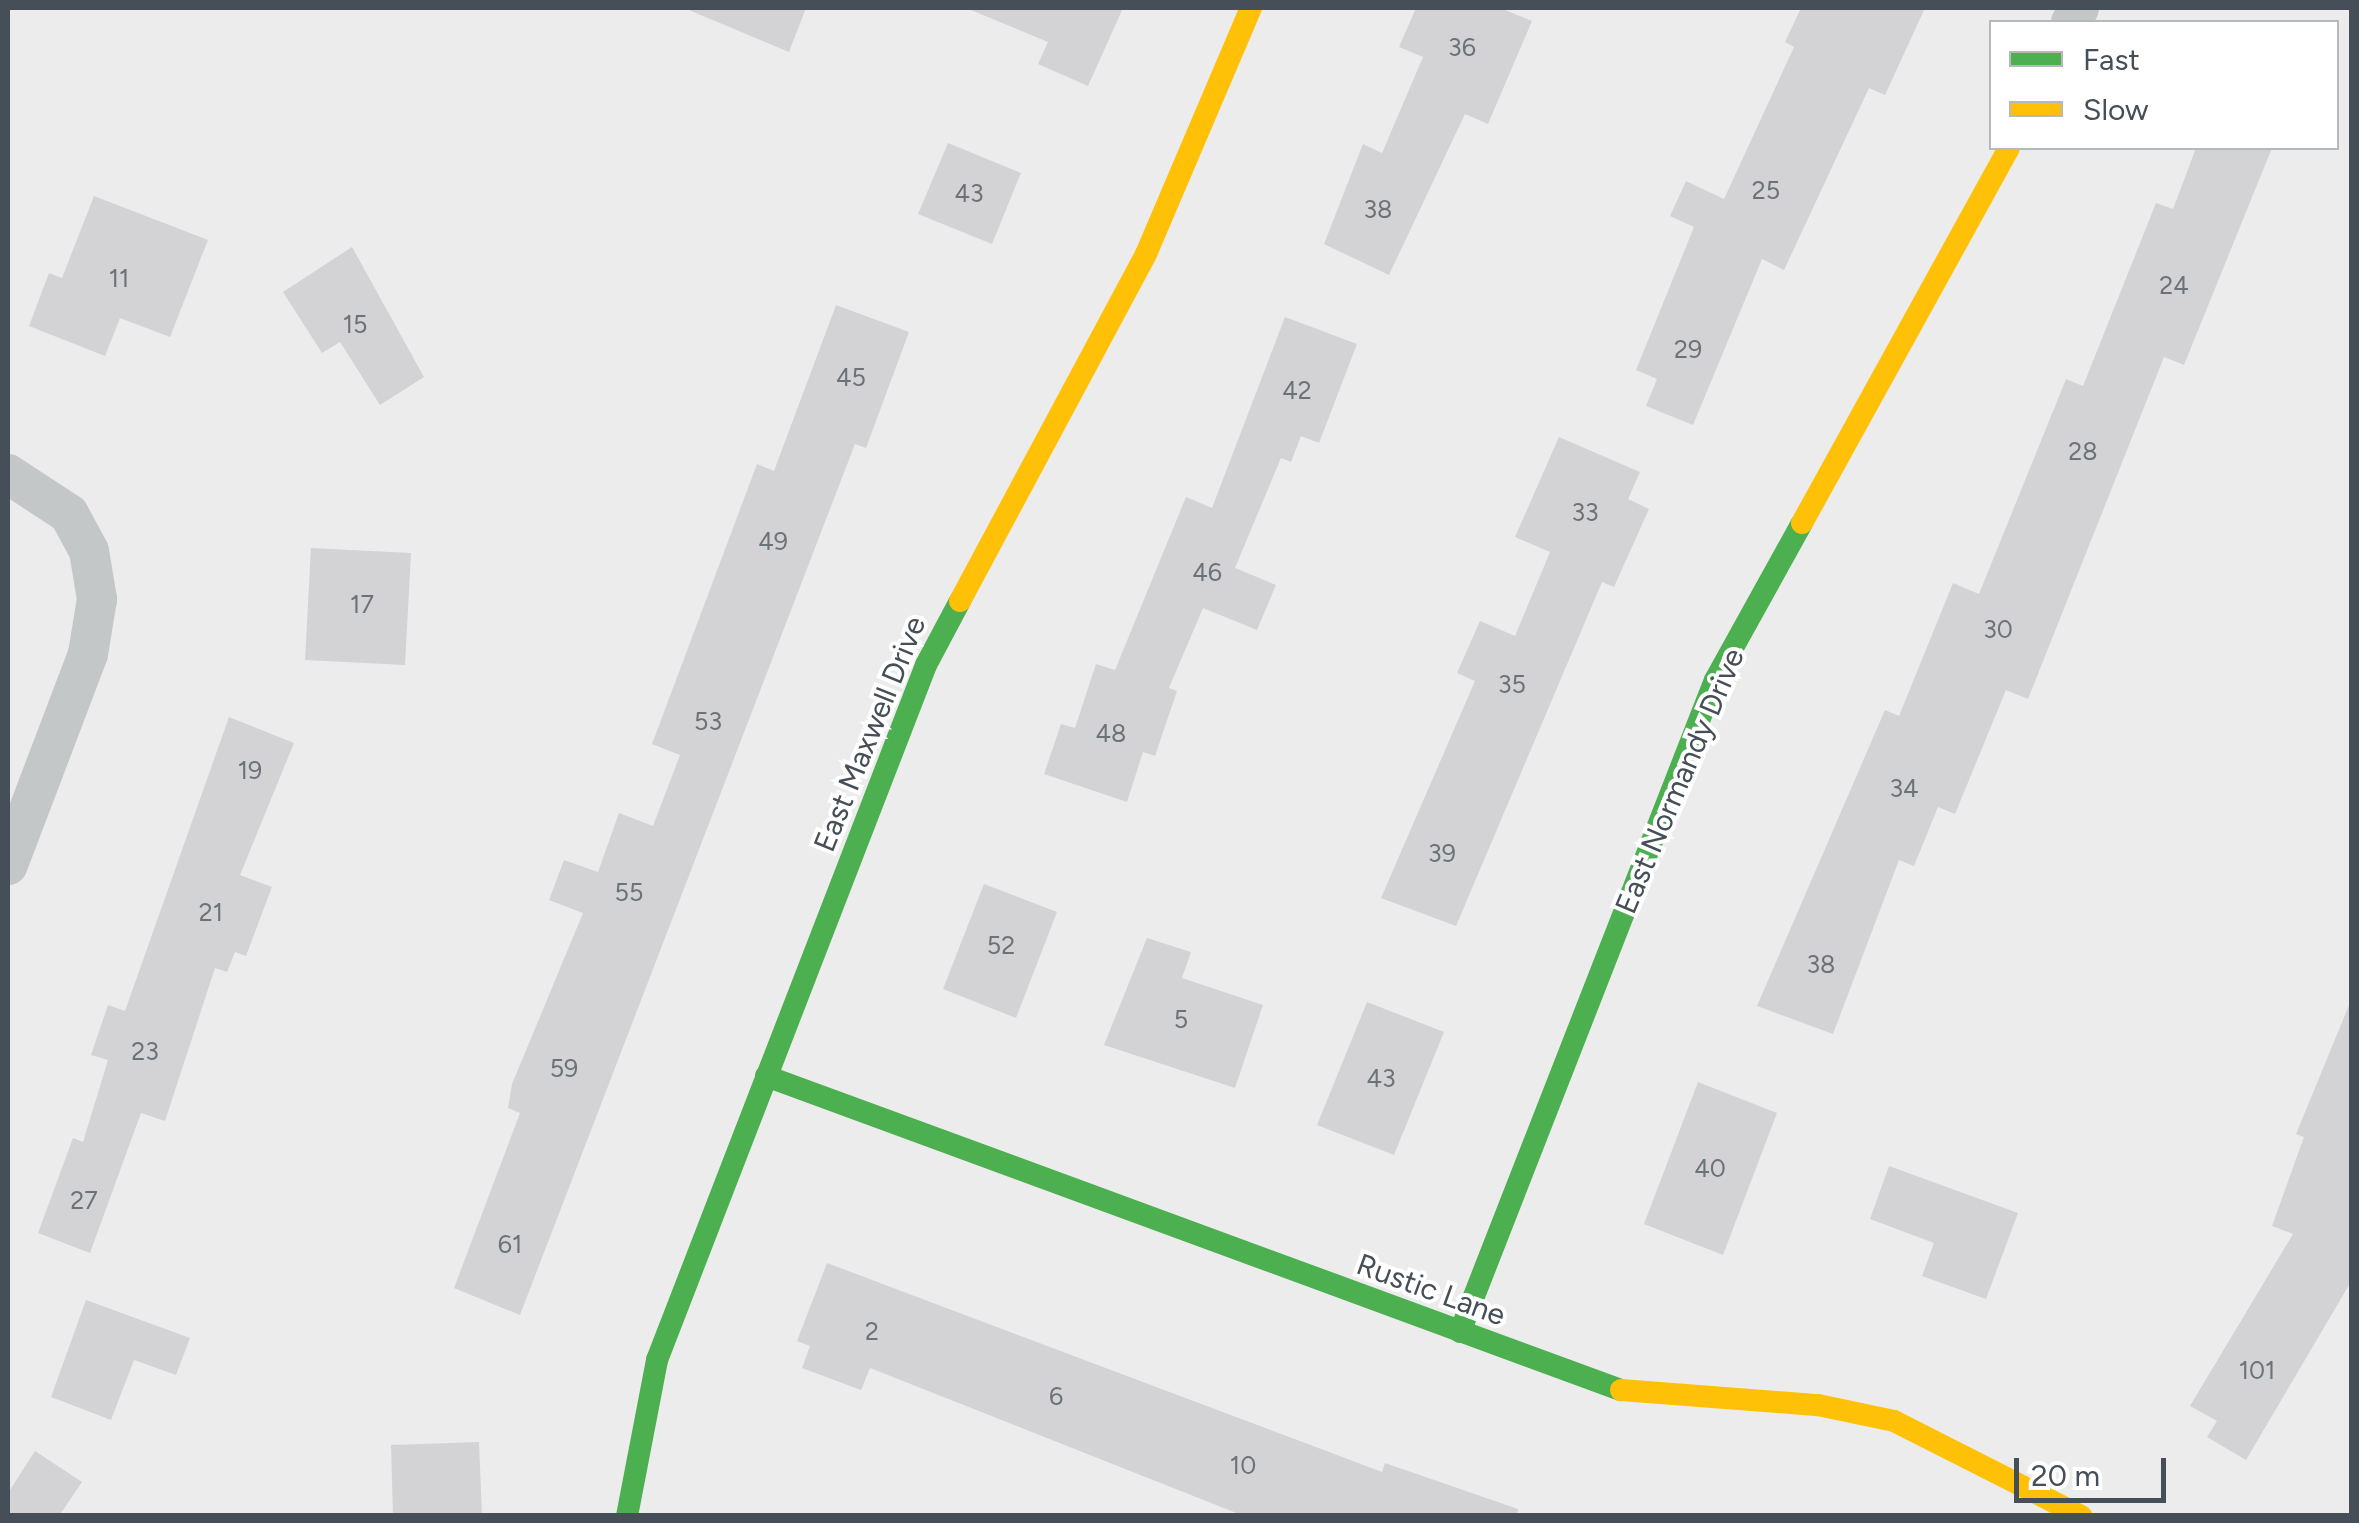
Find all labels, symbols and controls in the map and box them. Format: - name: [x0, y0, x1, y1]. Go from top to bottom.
- legend: [1989, 20, 2339, 150]
- house number: 36: [1448, 32, 1476, 62]
- text: Fast: [2083, 41, 2140, 78]
- text: Slow: [2083, 91, 2149, 128]
- house number: 25: [1752, 175, 1780, 205]
- house number: 43: [954, 178, 984, 208]
- house number: 38: [1364, 194, 1392, 224]
- house number: 11: [109, 263, 129, 293]
- house number: 24: [2159, 270, 2189, 300]
- house number: 15: [343, 309, 367, 339]
- house number: 29: [1674, 334, 1702, 364]
- house number: 45: [836, 362, 866, 392]
- house number: 42: [1282, 375, 1312, 405]
- house number: 28: [2068, 436, 2098, 466]
- house number: 33: [1571, 497, 1599, 527]
- house number: 49: [758, 526, 788, 556]
- house number: 46: [1192, 557, 1222, 587]
- house number: 17: [350, 589, 374, 619]
- street label: East Maxwell Drive: [806, 611, 934, 857]
- house number: 30: [1983, 614, 2013, 644]
- street label: East Normandy Drive: [1608, 643, 1752, 919]
- house number: 35: [1498, 669, 1526, 699]
- house number: 53: [694, 706, 722, 736]
- house number: 48: [1096, 718, 1126, 748]
- house number: 19: [238, 755, 262, 785]
- house number: 34: [1889, 773, 1919, 803]
- house number: 39: [1428, 838, 1456, 868]
- house number: 55: [615, 877, 643, 907]
- house number: 21: [199, 897, 223, 927]
- house number: 52: [987, 930, 1015, 960]
- house number: 38: [1807, 949, 1835, 979]
- house number: 5: [1174, 1004, 1188, 1034]
- house number: 23: [131, 1036, 159, 1066]
- house number: 59: [550, 1053, 578, 1083]
- house number: 43: [1366, 1063, 1396, 1093]
- house number: 40: [1694, 1153, 1726, 1183]
- house number: 27: [70, 1185, 98, 1215]
- house number: 61: [498, 1229, 522, 1259]
- street label: Rustic Lane: [1352, 1247, 1510, 1333]
- house number: 2: [865, 1316, 879, 1346]
- house number: 101: [2239, 1355, 2275, 1385]
- house number: 6: [1049, 1381, 1063, 1411]
- scale bar: [2019, 1438, 2172, 1500]
- house number: 10: [1230, 1450, 1256, 1480]
- text: 20 m: [2031, 1457, 2100, 1494]

